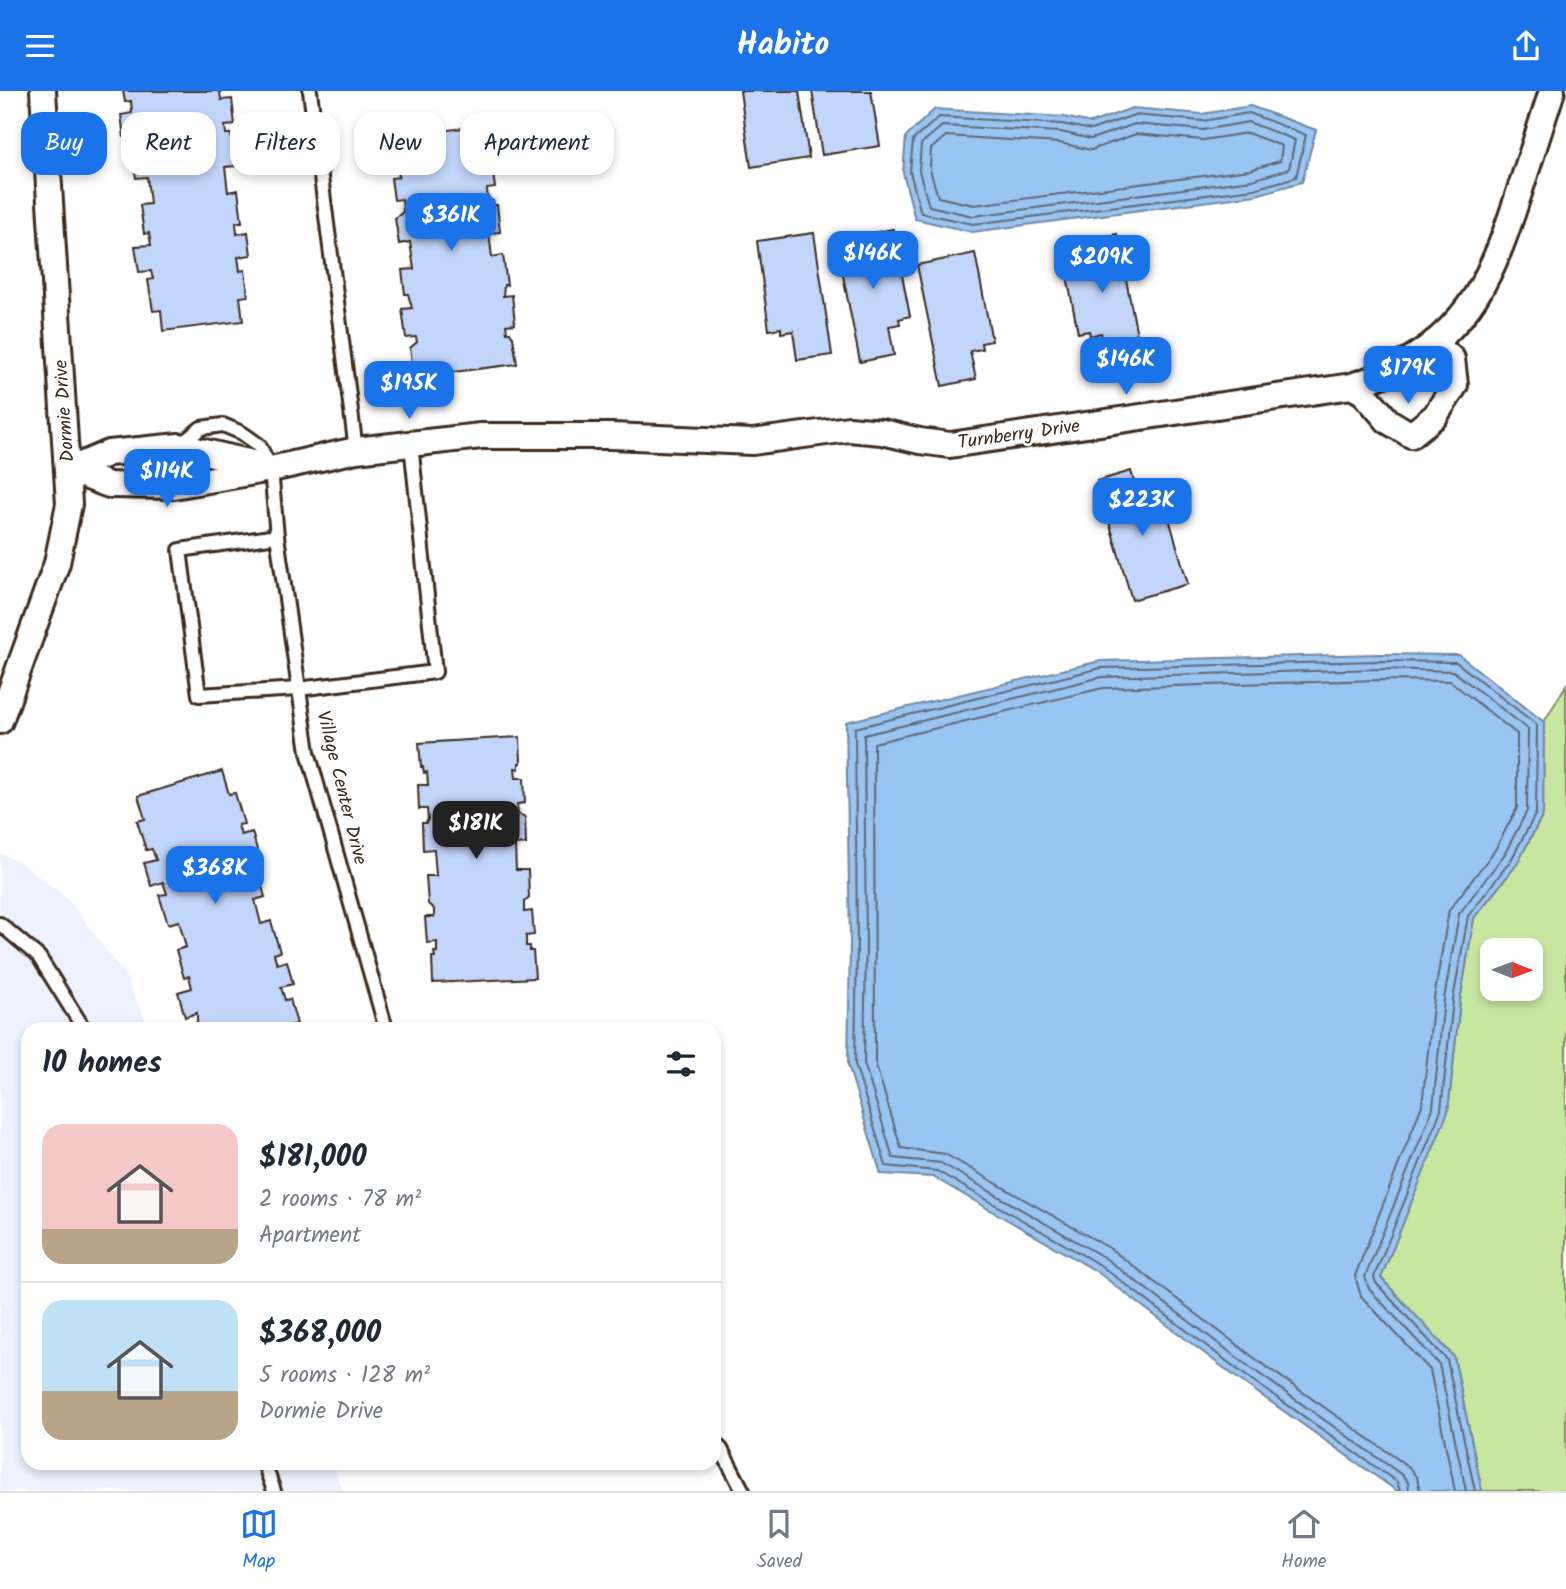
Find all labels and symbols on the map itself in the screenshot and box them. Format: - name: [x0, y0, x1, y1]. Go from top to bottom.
- pin: $361K: [402, 193, 500, 253]
- pin: $146K: [824, 231, 922, 291]
- pin: $209K: [1053, 235, 1151, 295]
- pin: $146K: [1077, 337, 1175, 397]
- pin: $179K: [1359, 347, 1457, 406]
- street label: Dormie Drive: [46, 358, 84, 463]
- pin: $195K: [360, 361, 458, 421]
- street label: Turnberry Drive: [956, 412, 1082, 458]
- pin: $114K: [118, 449, 216, 509]
- pin: $223K: [1093, 479, 1191, 538]
- street label: Village Center Drive: [307, 708, 375, 868]
- pin: $181K: [427, 801, 525, 861]
- pin: $368K: [166, 847, 264, 906]
- north arrow: [1480, 938, 1544, 1001]

